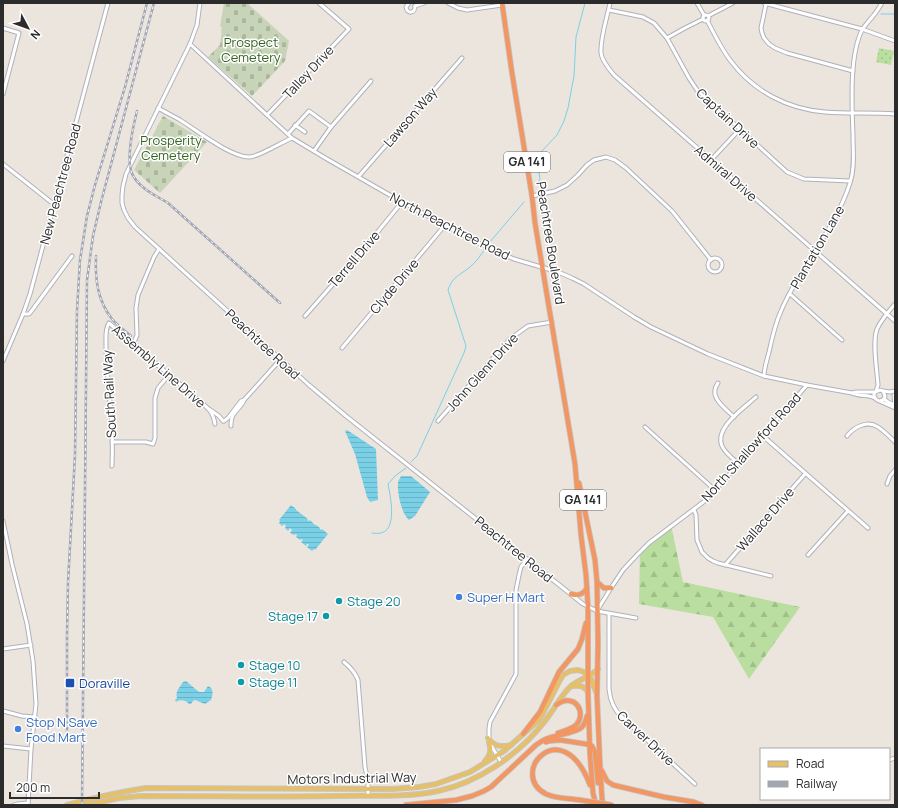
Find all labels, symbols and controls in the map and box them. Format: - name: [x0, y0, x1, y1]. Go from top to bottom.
- north arrow: [8, 8, 48, 48]
- text: N: [28, 27, 44, 43]
- park label: Prospect Cemetery: [221, 33, 281, 66]
- street label: Talley Drive: [278, 41, 338, 103]
- street label: Lawson Way: [379, 83, 441, 151]
- street label: Captain Drive: [692, 84, 764, 152]
- street label: New Peachtree Road: [35, 121, 85, 247]
- park label: Prosperity Cemetery: [140, 131, 202, 164]
- street label: Admiral Drive: [691, 141, 762, 206]
- road number: GA 141: [504, 152, 550, 172]
- street label: Peachtree Boulevard: [532, 180, 570, 306]
- street label: North Peachtree Road: [387, 188, 513, 264]
- street label: Plantation Lane: [786, 202, 848, 292]
- street label: Terrell Drive: [324, 226, 384, 291]
- street label: Clyde Drive: [365, 254, 423, 318]
- street label: Peachtree Road: [222, 305, 304, 383]
- street label: Assembly Line Drive: [108, 320, 210, 412]
- street label: John Glenn Drive: [442, 329, 522, 415]
- street label: South Rail Way: [98, 349, 120, 439]
- street label: North Shallowford Road: [697, 389, 805, 505]
- street label: Wallace Drive: [732, 483, 798, 555]
- road number: GA 141: [560, 490, 606, 510]
- street label: Peachtree Road: [471, 512, 557, 586]
- place label: Super H Mart: [467, 588, 545, 606]
- place label: Stage 20: [347, 592, 401, 610]
- marker: Super H Mart: [454, 592, 464, 602]
- marker: Stage 20: [334, 596, 344, 606]
- place label: Stage 17: [268, 607, 318, 625]
- marker: Stage 17: [321, 611, 331, 621]
- place label: Stage 10: [249, 656, 300, 674]
- marker: Stage 10: [236, 660, 246, 670]
- place label: Stage 11: [249, 673, 297, 691]
- place label: Doraville: [79, 674, 131, 692]
- marker: Doraville: [64, 677, 76, 689]
- marker: Stage 11: [236, 677, 246, 687]
- street label: Carver Drive: [613, 707, 679, 770]
- place label: Stop N Save Food Mart: [26, 713, 98, 746]
- marker: Stop N Save Food Mart: [13, 724, 23, 734]
- legend: [760, 748, 890, 800]
- text: Road: [796, 755, 824, 772]
- street label: Motors Industrial Way: [287, 768, 417, 788]
- scale bar: [10, 774, 99, 800]
- text: Railway: [796, 775, 838, 792]
- text: 200 m: [16, 779, 50, 796]

